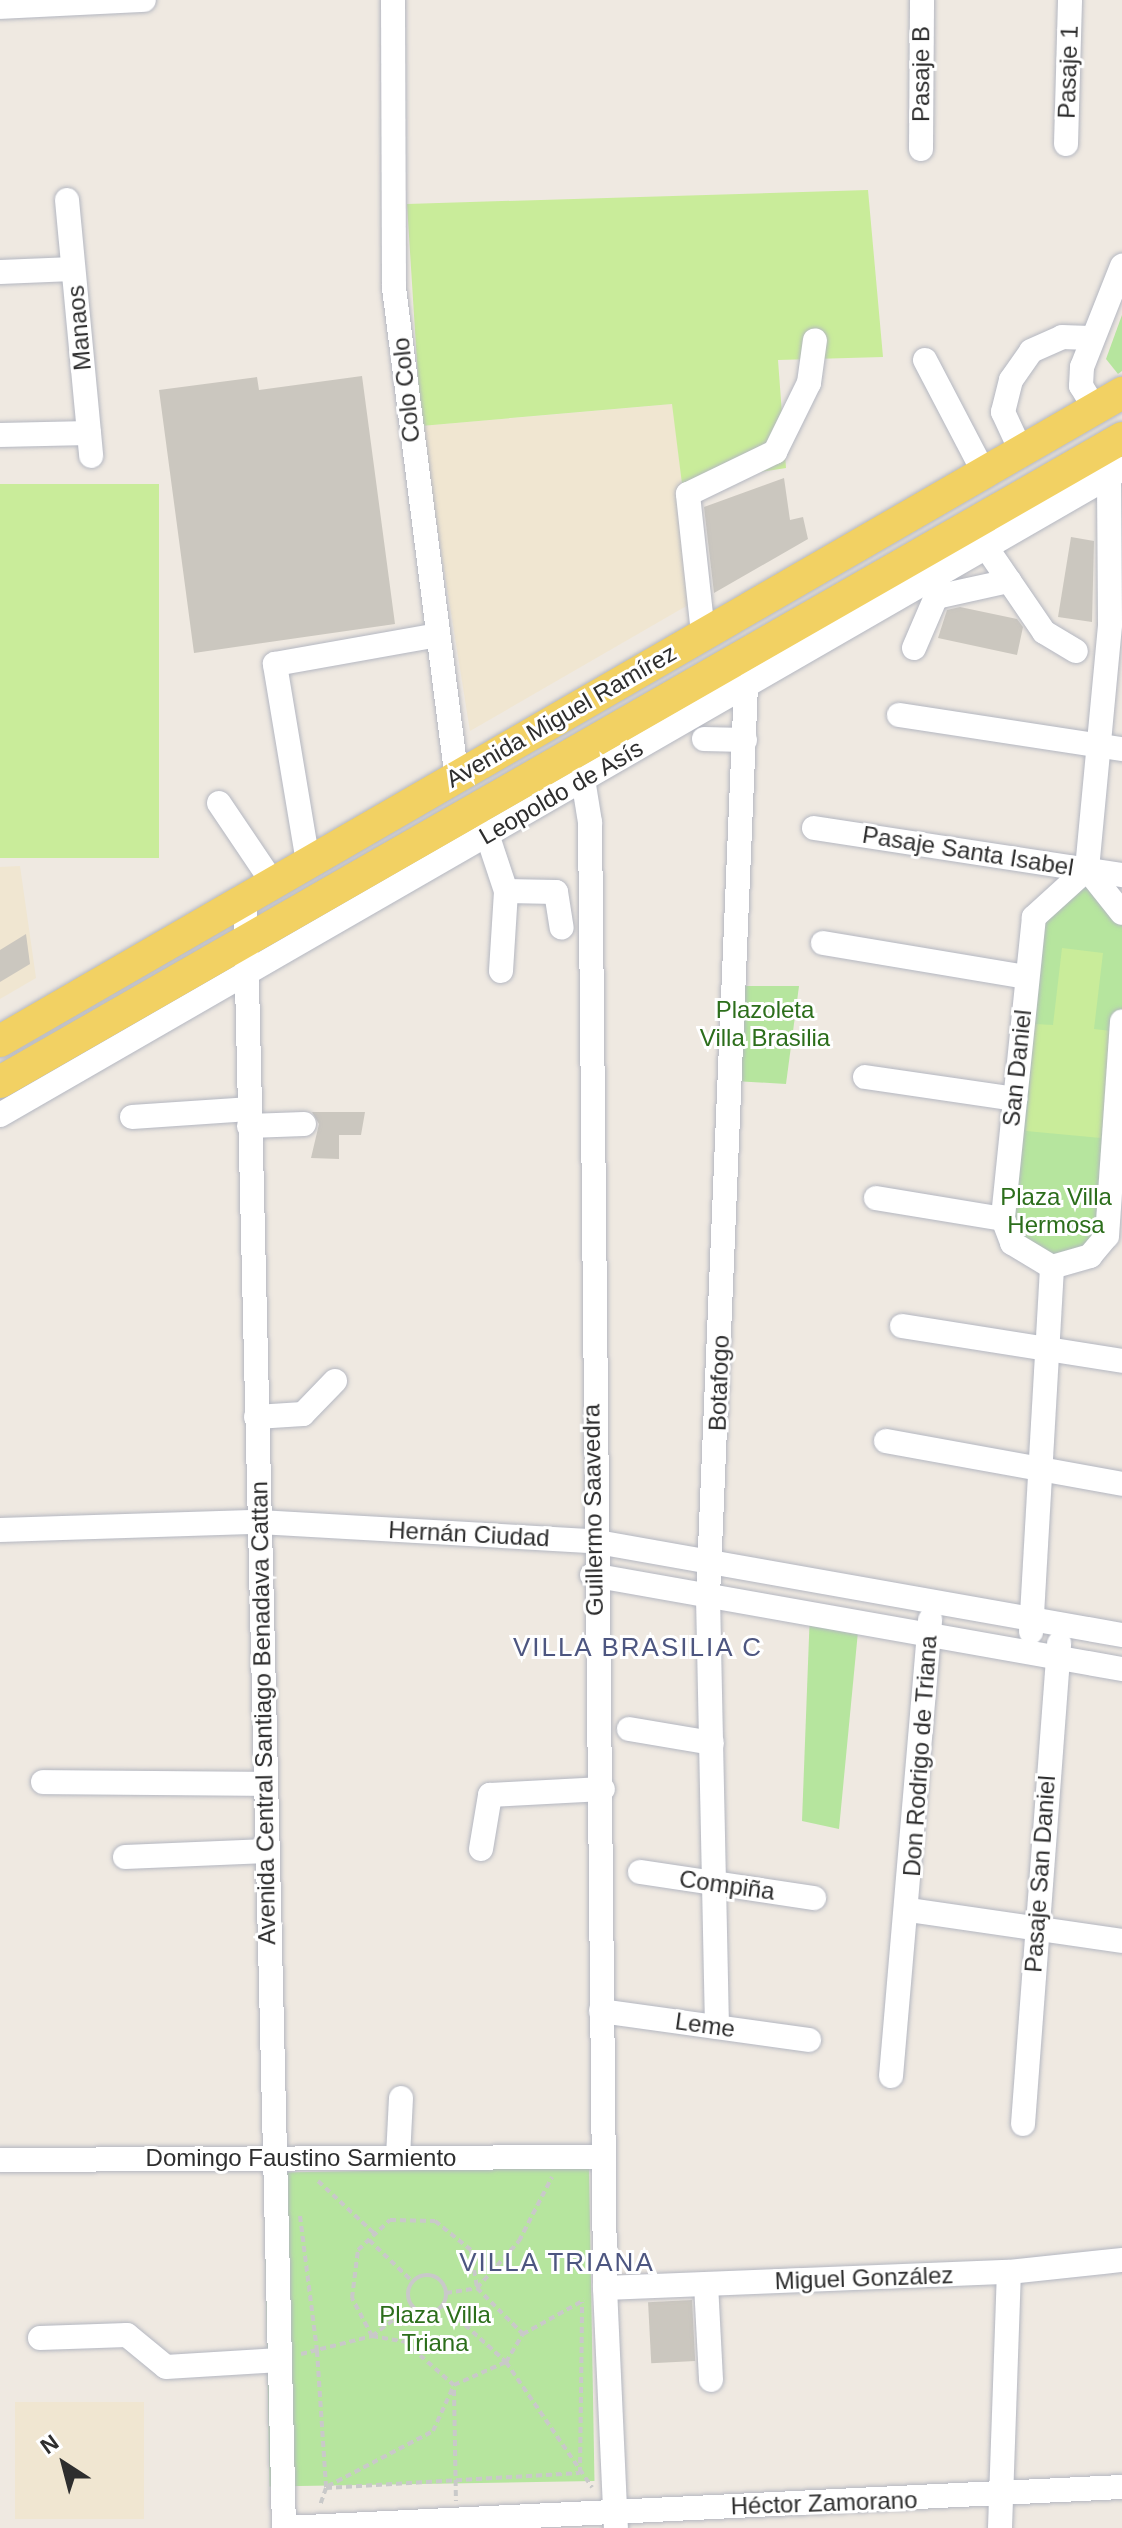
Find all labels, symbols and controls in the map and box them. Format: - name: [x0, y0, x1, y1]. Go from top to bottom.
- street label: Pasaje 1: [1052, 25, 1084, 119]
- street label: Pasaje B: [907, 26, 935, 122]
- street label: Manaos: [61, 284, 97, 372]
- street label: Colo Colo: [386, 336, 426, 444]
- street label: Avenida Miguel Ramírez: [441, 638, 681, 794]
- street label: Leopoldo de Asís: [473, 733, 649, 851]
- street label: Pasaje Santa Isabel: [860, 820, 1076, 882]
- park label: Plazoleta Villa Brasilia: [700, 996, 830, 1052]
- street label: San Daniel: [997, 1008, 1037, 1128]
- park label: Plaza Villa Hermosa: [1000, 1183, 1112, 1239]
- street label: Botafogo: [703, 1334, 735, 1432]
- street label: Guillermo Saavedra: [577, 1404, 609, 1616]
- street label: Avenida Central Santiago Benadava Cattan: [245, 1481, 281, 1945]
- street label: Hernán Ciudad: [388, 1515, 550, 1553]
- district label: VILLA BRASILIA C: [511, 1632, 765, 1664]
- street label: Don Rodrigo de Triana: [897, 1634, 943, 1878]
- street label: Pasaje San Daniel: [1019, 1775, 1061, 1973]
- street label: Compiña: [677, 1864, 777, 1906]
- street label: Leme: [673, 2007, 737, 2043]
- street label: Domingo Faustino Sarmiento: [146, 2144, 456, 2172]
- district label: VILLA TRIANA: [458, 2247, 656, 2279]
- street label: Miguel González: [774, 2260, 954, 2296]
- park label: Plaza Villa Triana: [379, 2301, 491, 2357]
- north arrow: [24, 2424, 104, 2504]
- text: N: [36, 2429, 63, 2459]
- street label: Héctor Zamorano: [730, 2485, 918, 2521]

